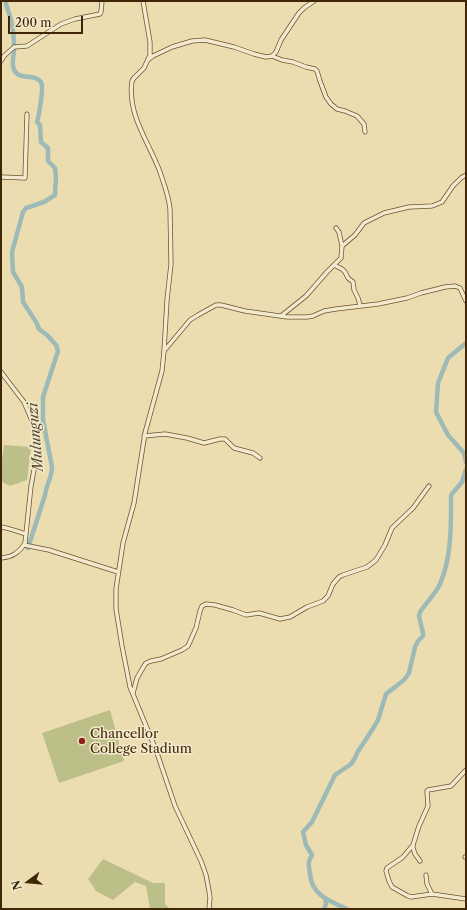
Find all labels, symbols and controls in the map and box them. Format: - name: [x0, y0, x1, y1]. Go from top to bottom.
- scale bar: [10, 8, 85, 34]
- text: 200 m: [15, 15, 52, 30]
- water label: Mulunguzi: [25, 402, 47, 472]
- place label: Chancellor College Stadium: [90, 726, 192, 757]
- marker: Chancellor College Stadium: [77, 736, 87, 746]
- north arrow: [8, 862, 48, 902]
- text: N: [8, 879, 25, 892]

